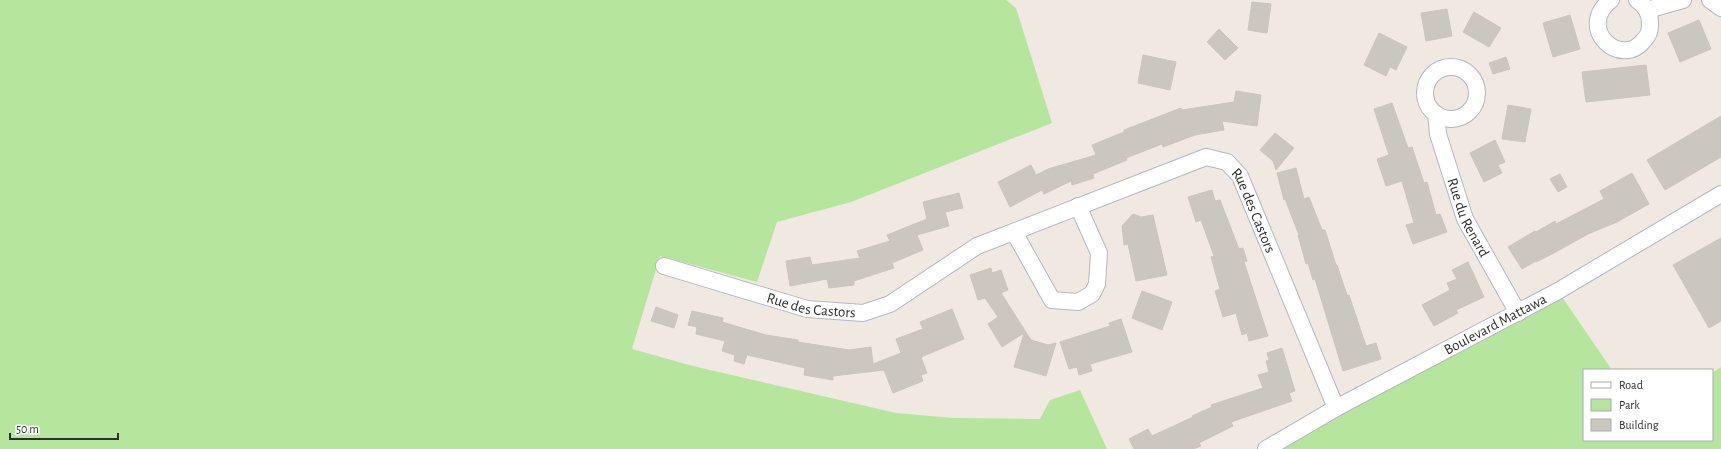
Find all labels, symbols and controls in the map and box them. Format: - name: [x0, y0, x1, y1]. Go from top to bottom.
- street label: Rue des Castors: [1229, 165, 1278, 255]
- street label: Rue du Renard: [1445, 176, 1492, 260]
- street label: Rue des Castors: [765, 290, 856, 320]
- street label: Boulevard Mattawa: [1441, 291, 1549, 357]
- legend: [1583, 369, 1713, 441]
- text: Road: [1619, 379, 1643, 391]
- text: Park: [1619, 399, 1640, 411]
- scale bar: [10, 415, 118, 441]
- text: Building: [1619, 419, 1659, 431]
- text: 50 m: [16, 423, 39, 435]

